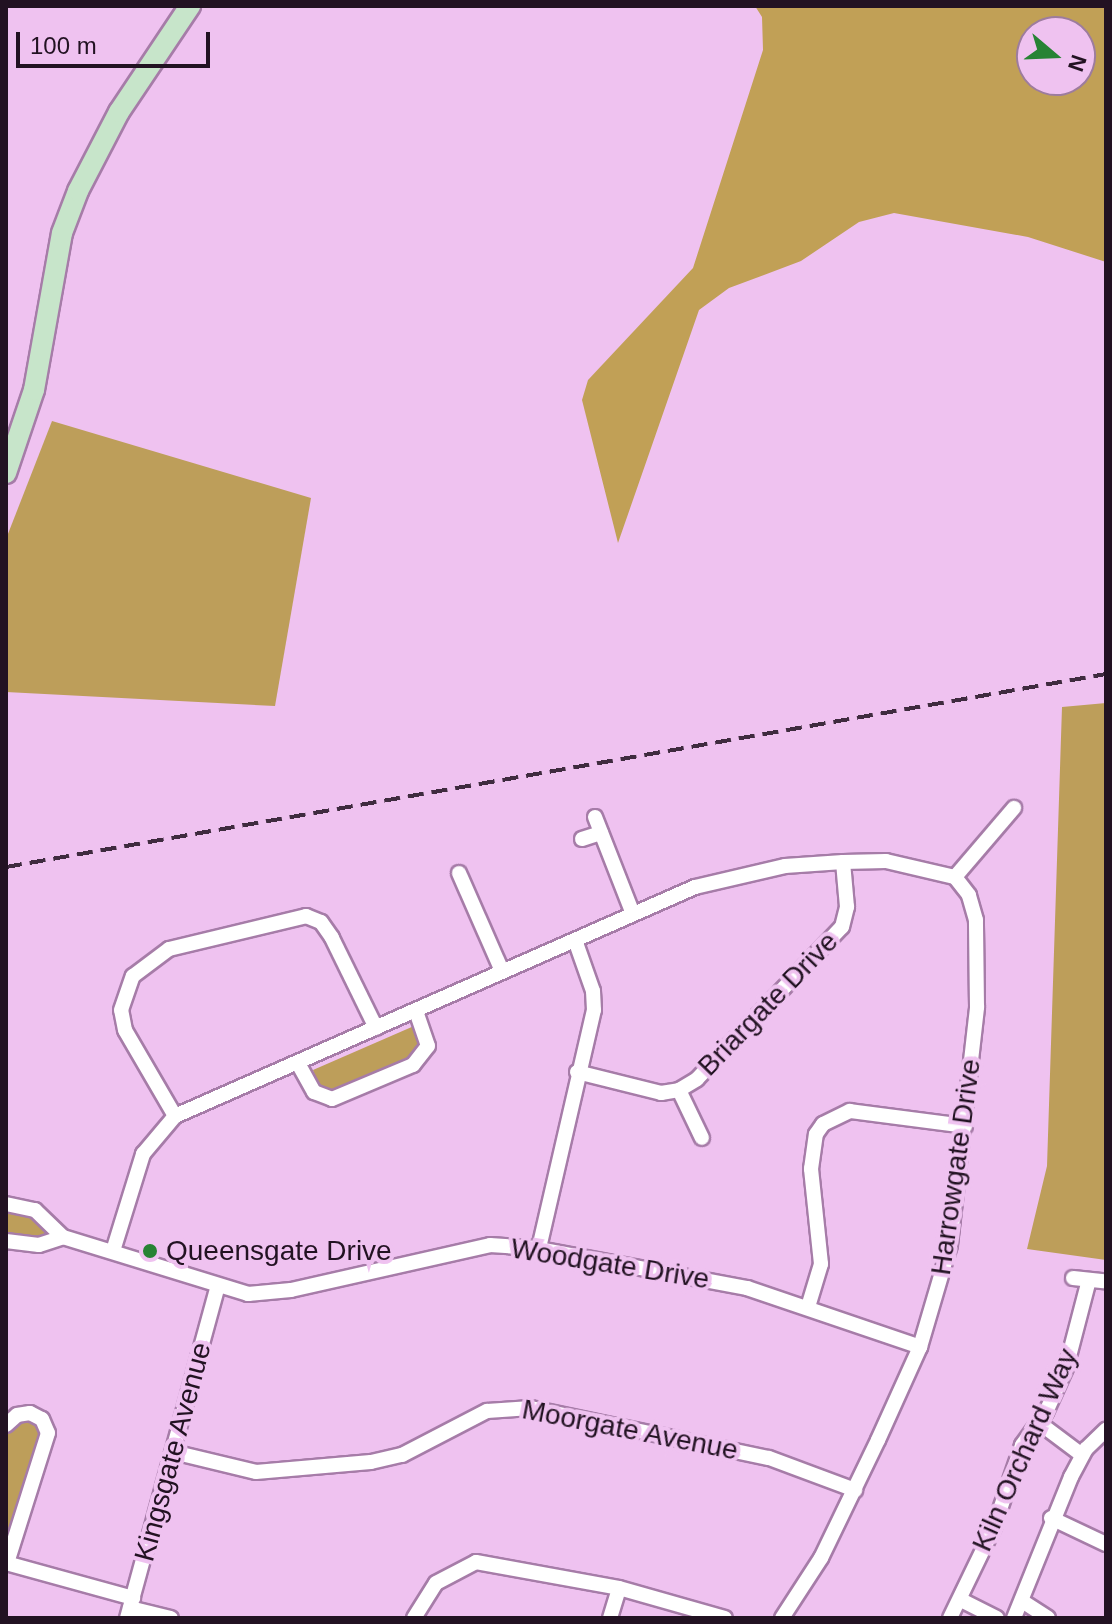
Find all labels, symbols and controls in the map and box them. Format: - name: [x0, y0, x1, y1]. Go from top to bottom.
- scale bar: [20, 16, 214, 66]
- north arrow: [1016, 16, 1096, 96]
- text: 100 m: [30, 32, 97, 59]
- text: N: [1063, 52, 1092, 75]
- street label: Briargate Drive: [691, 925, 845, 1083]
- street label: Harrowgate Drive: [924, 1057, 988, 1277]
- street label: Woodgate Drive: [508, 1232, 712, 1296]
- place label: Queensgate Drive: [166, 1234, 392, 1268]
- marker: Queensgate Drive: [141, 1242, 159, 1260]
- street label: Kingsgate Avenue: [127, 1338, 219, 1566]
- street label: Kiln Orchard Way: [965, 1343, 1085, 1557]
- street label: Moorgate Avenue: [519, 1392, 741, 1468]

